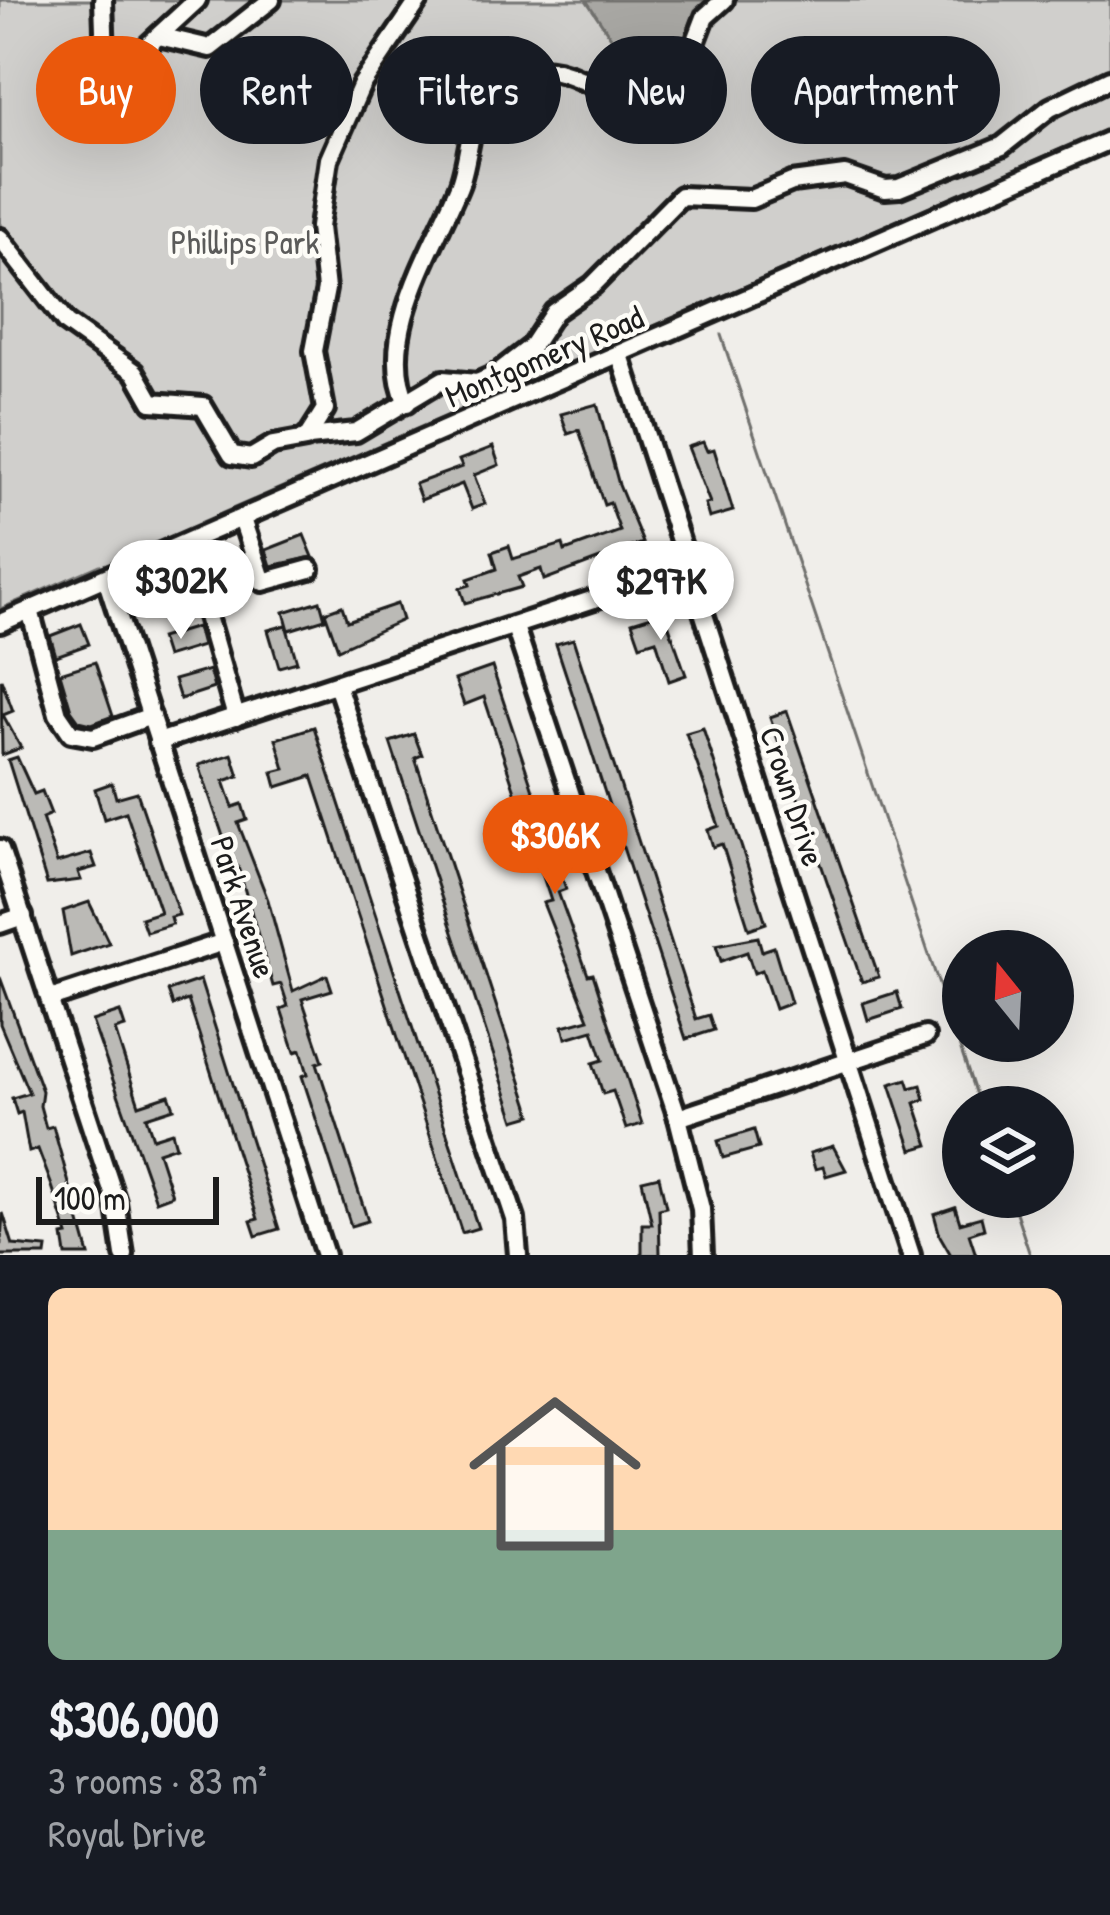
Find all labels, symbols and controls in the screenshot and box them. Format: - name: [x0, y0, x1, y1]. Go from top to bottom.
- chip: Buy: [36, 36, 176, 144]
- chip: Rent: [200, 36, 353, 144]
- chip: Filters: [377, 36, 561, 144]
- chip: New: [585, 36, 727, 144]
- chip: Apartment: [751, 36, 1000, 144]
- park label: Phillips Park: [171, 220, 319, 265]
- street label: Montgomery Road: [438, 294, 650, 418]
- pin: $302K: [97, 540, 265, 642]
- pin: $297K: [577, 541, 745, 643]
- text: $302K: [134, 552, 228, 605]
- text: $297K: [615, 553, 707, 606]
- street label: Crown Drive: [750, 721, 836, 871]
- pin: $306K: [471, 795, 639, 897]
- text: $306K: [510, 807, 600, 860]
- street label: Park Avenue: [200, 831, 288, 983]
- north arrow: [942, 930, 1074, 1062]
- map controls: [942, 930, 1074, 1218]
- button: layers: [942, 1086, 1074, 1218]
- scale bar: [36, 1171, 219, 1224]
- text: 100 m: [54, 1176, 126, 1220]
- icon: home: [447, 1366, 663, 1582]
- text: $306,000: [48, 1684, 219, 1753]
- text: 3 rooms · 83 m²: [48, 1753, 267, 1806]
- text: Royal Drive: [48, 1806, 206, 1859]

